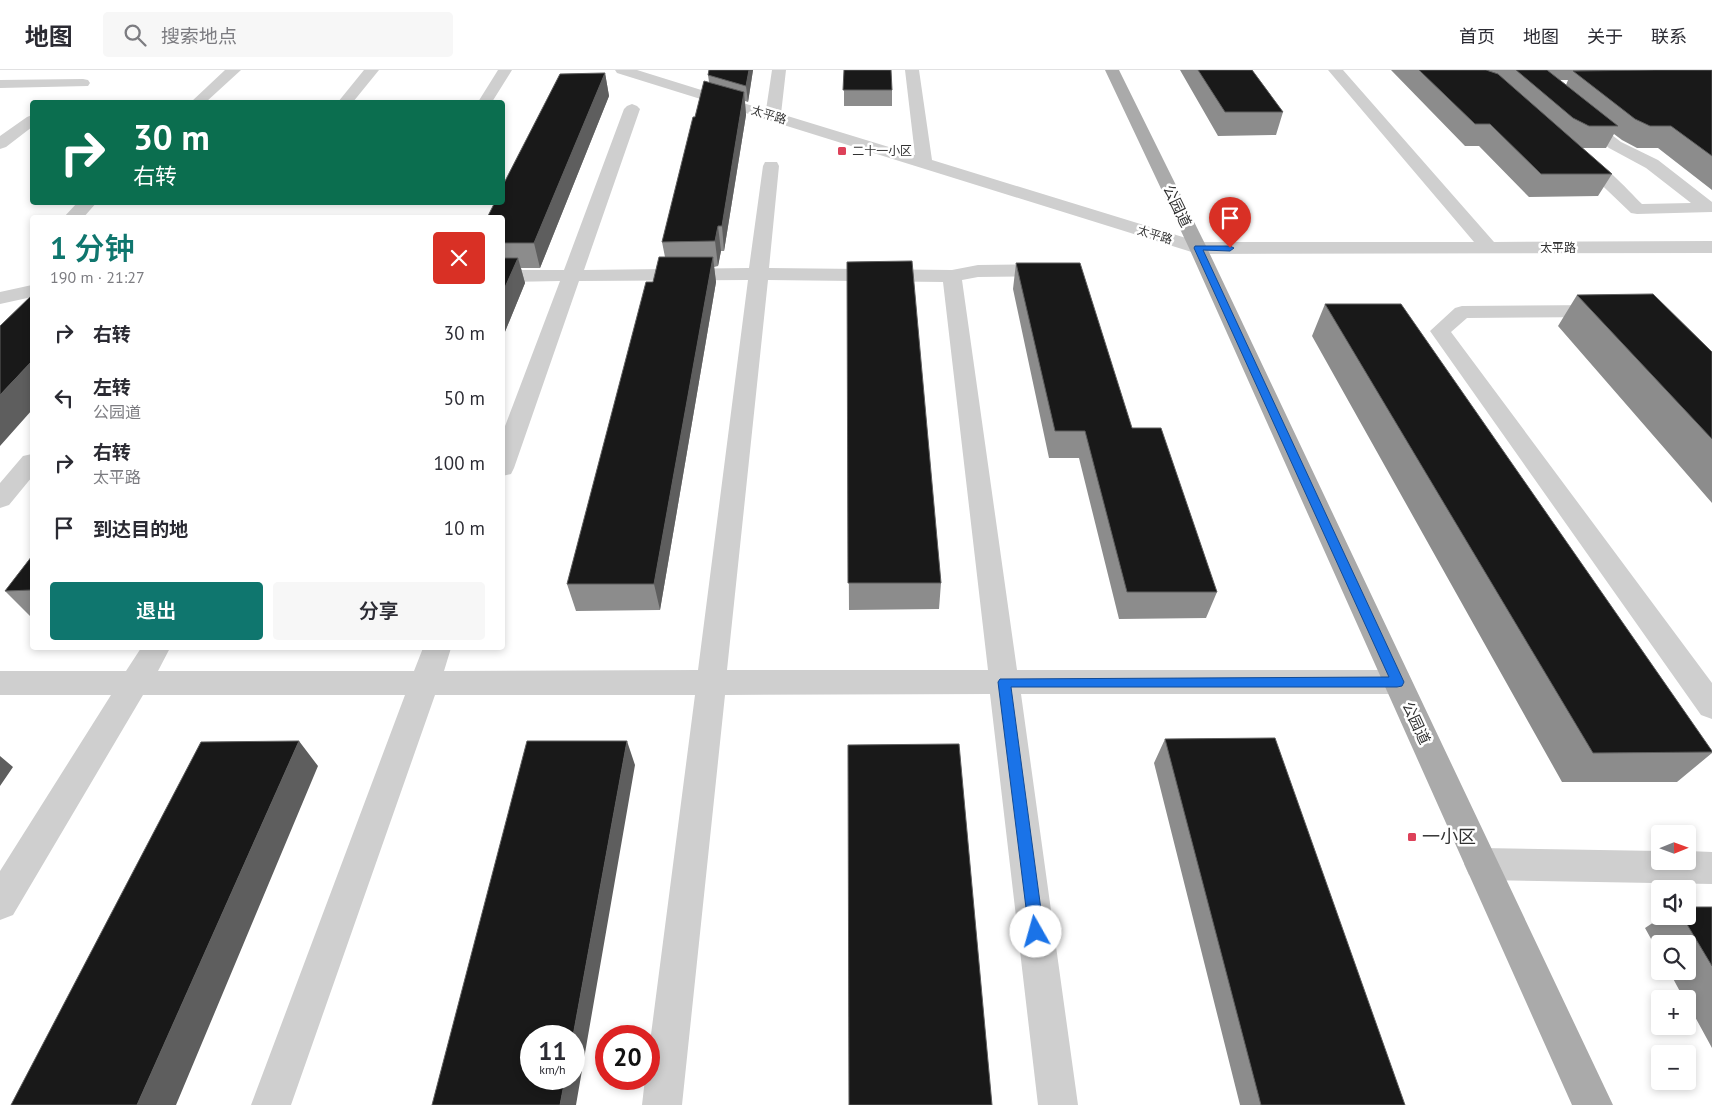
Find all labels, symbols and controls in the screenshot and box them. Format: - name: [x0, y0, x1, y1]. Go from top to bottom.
- search box: [103, 12, 453, 57]
- text: 地图: [25, 21, 73, 52]
- icon: search: [121, 21, 149, 49]
- text: 搜索地点: [161, 24, 237, 48]
- text: 首页: [1459, 25, 1495, 48]
- text: 地图: [1523, 25, 1559, 48]
- text: 关于: [1587, 25, 1623, 48]
- text: 联系: [1651, 25, 1687, 48]
- street label: 太平路: [750, 102, 789, 127]
- text: 30 m: [133, 114, 210, 160]
- icon: right: [50, 120, 115, 185]
- place label: 二十一小区: [852, 143, 912, 158]
- marker: 二十一小区: [836, 145, 848, 157]
- text: 右转: [133, 162, 177, 190]
- street label: 公园道: [1159, 181, 1196, 230]
- pin: [1209, 197, 1251, 248]
- icon: arrive: [1216, 204, 1244, 232]
- street label: 太平路: [1136, 222, 1175, 247]
- text: 1 分钟: [50, 228, 135, 267]
- button: close: [433, 232, 485, 284]
- street label: 太平路: [1540, 240, 1576, 255]
- text: 190 m · 21:27: [50, 267, 145, 287]
- icon: right: [50, 319, 78, 347]
- text: 30 m: [444, 321, 485, 345]
- text: 右转: [93, 322, 131, 346]
- text: 左转: [93, 375, 131, 399]
- icon: left: [50, 384, 78, 412]
- text: 50 m: [444, 386, 485, 410]
- text: 公园道: [93, 402, 141, 422]
- text: 右转: [93, 440, 131, 464]
- icon: right: [50, 449, 78, 477]
- text: 100 m: [433, 451, 485, 475]
- text: 太平路: [93, 467, 141, 487]
- icon: arrive: [50, 514, 78, 542]
- text: 10 m: [444, 516, 485, 540]
- text: 到达目的地: [93, 517, 188, 541]
- button: 退出: [50, 582, 263, 640]
- button: 分享: [273, 582, 485, 640]
- street label: 公园道: [1398, 698, 1435, 747]
- place label: 一小区: [1422, 825, 1476, 848]
- north arrow: [1651, 825, 1696, 870]
- map controls: [1651, 825, 1696, 1090]
- marker: 一小区: [1406, 831, 1418, 843]
- button: sound: [1651, 880, 1696, 925]
- position arrow: [1009, 905, 1061, 957]
- button: search: [1651, 935, 1696, 980]
- button: +: [1651, 990, 1696, 1035]
- speed limit sign: 20: [595, 1025, 660, 1090]
- text: 11: [538, 1035, 567, 1067]
- button: −: [1651, 1045, 1696, 1090]
- text: km/h: [539, 1062, 566, 1077]

